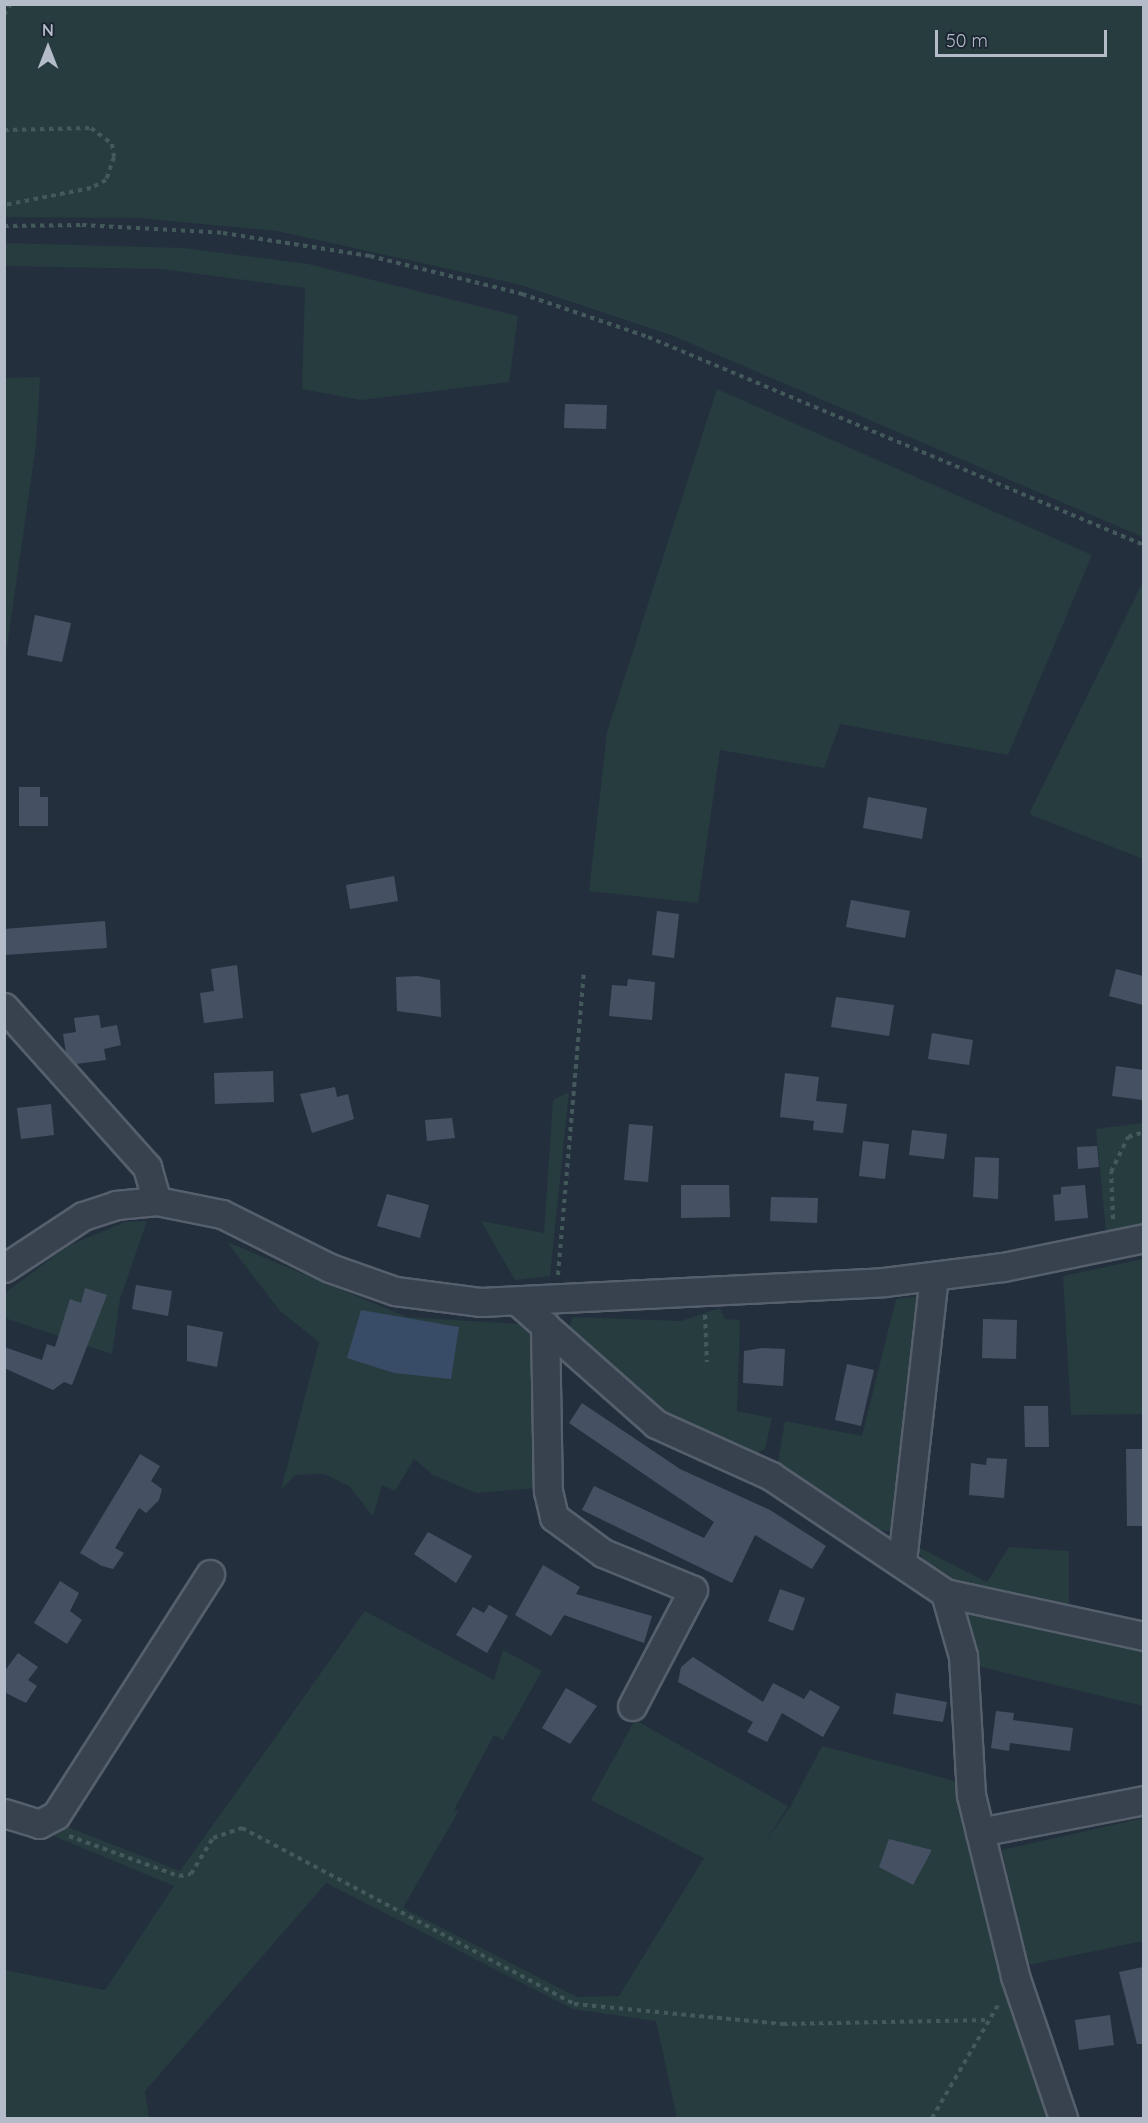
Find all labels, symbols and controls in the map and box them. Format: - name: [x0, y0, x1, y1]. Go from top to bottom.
- north arrow: [18, 18, 78, 78]
- scale bar: [938, 18, 1110, 56]
- text: N: [42, 20, 54, 40]
- text: 50 m: [946, 29, 988, 52]

